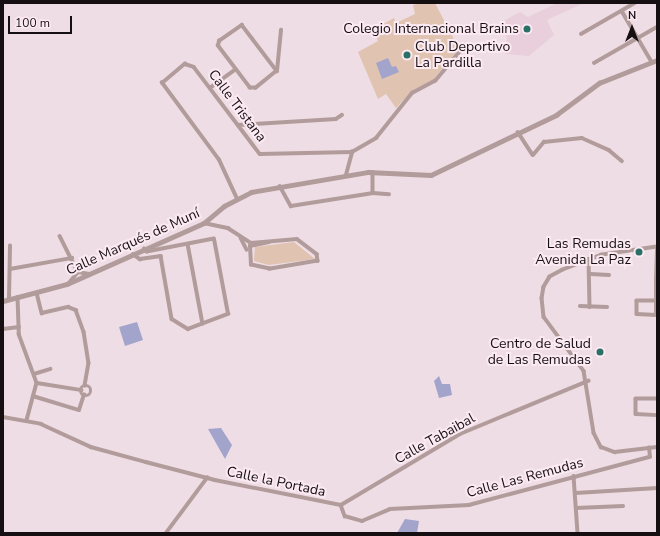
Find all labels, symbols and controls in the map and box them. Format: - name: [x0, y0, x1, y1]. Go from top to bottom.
- scale bar: [10, 8, 74, 34]
- north arrow: [612, 8, 652, 48]
- text: N: [628, 8, 636, 23]
- text: 100 m: [15, 15, 50, 31]
- place label: Colegio Internacional Brains: [343, 21, 519, 37]
- marker: Colegio Internacional Brains: [522, 24, 532, 34]
- place label: Club Deportivo La Pardilla: [415, 39, 510, 72]
- marker: Club Deportivo La Pardilla: [402, 50, 412, 60]
- street label: Calle Tristana: [204, 67, 270, 145]
- street label: Calle Marqués de Muní: [64, 205, 202, 279]
- place label: Las Remudas Avenida La Paz: [535, 236, 631, 268]
- marker: Las Remudas Avenida La Paz: [634, 247, 644, 257]
- place label: Centro de Salud de Las Remudas: [488, 336, 591, 368]
- marker: Centro de Salud de Las Remudas: [594, 346, 606, 358]
- street label: Calle Tabaibal: [392, 410, 478, 468]
- street label: Calle Las Remudas: [465, 454, 585, 502]
- street label: Calle la Portada: [225, 463, 327, 501]

